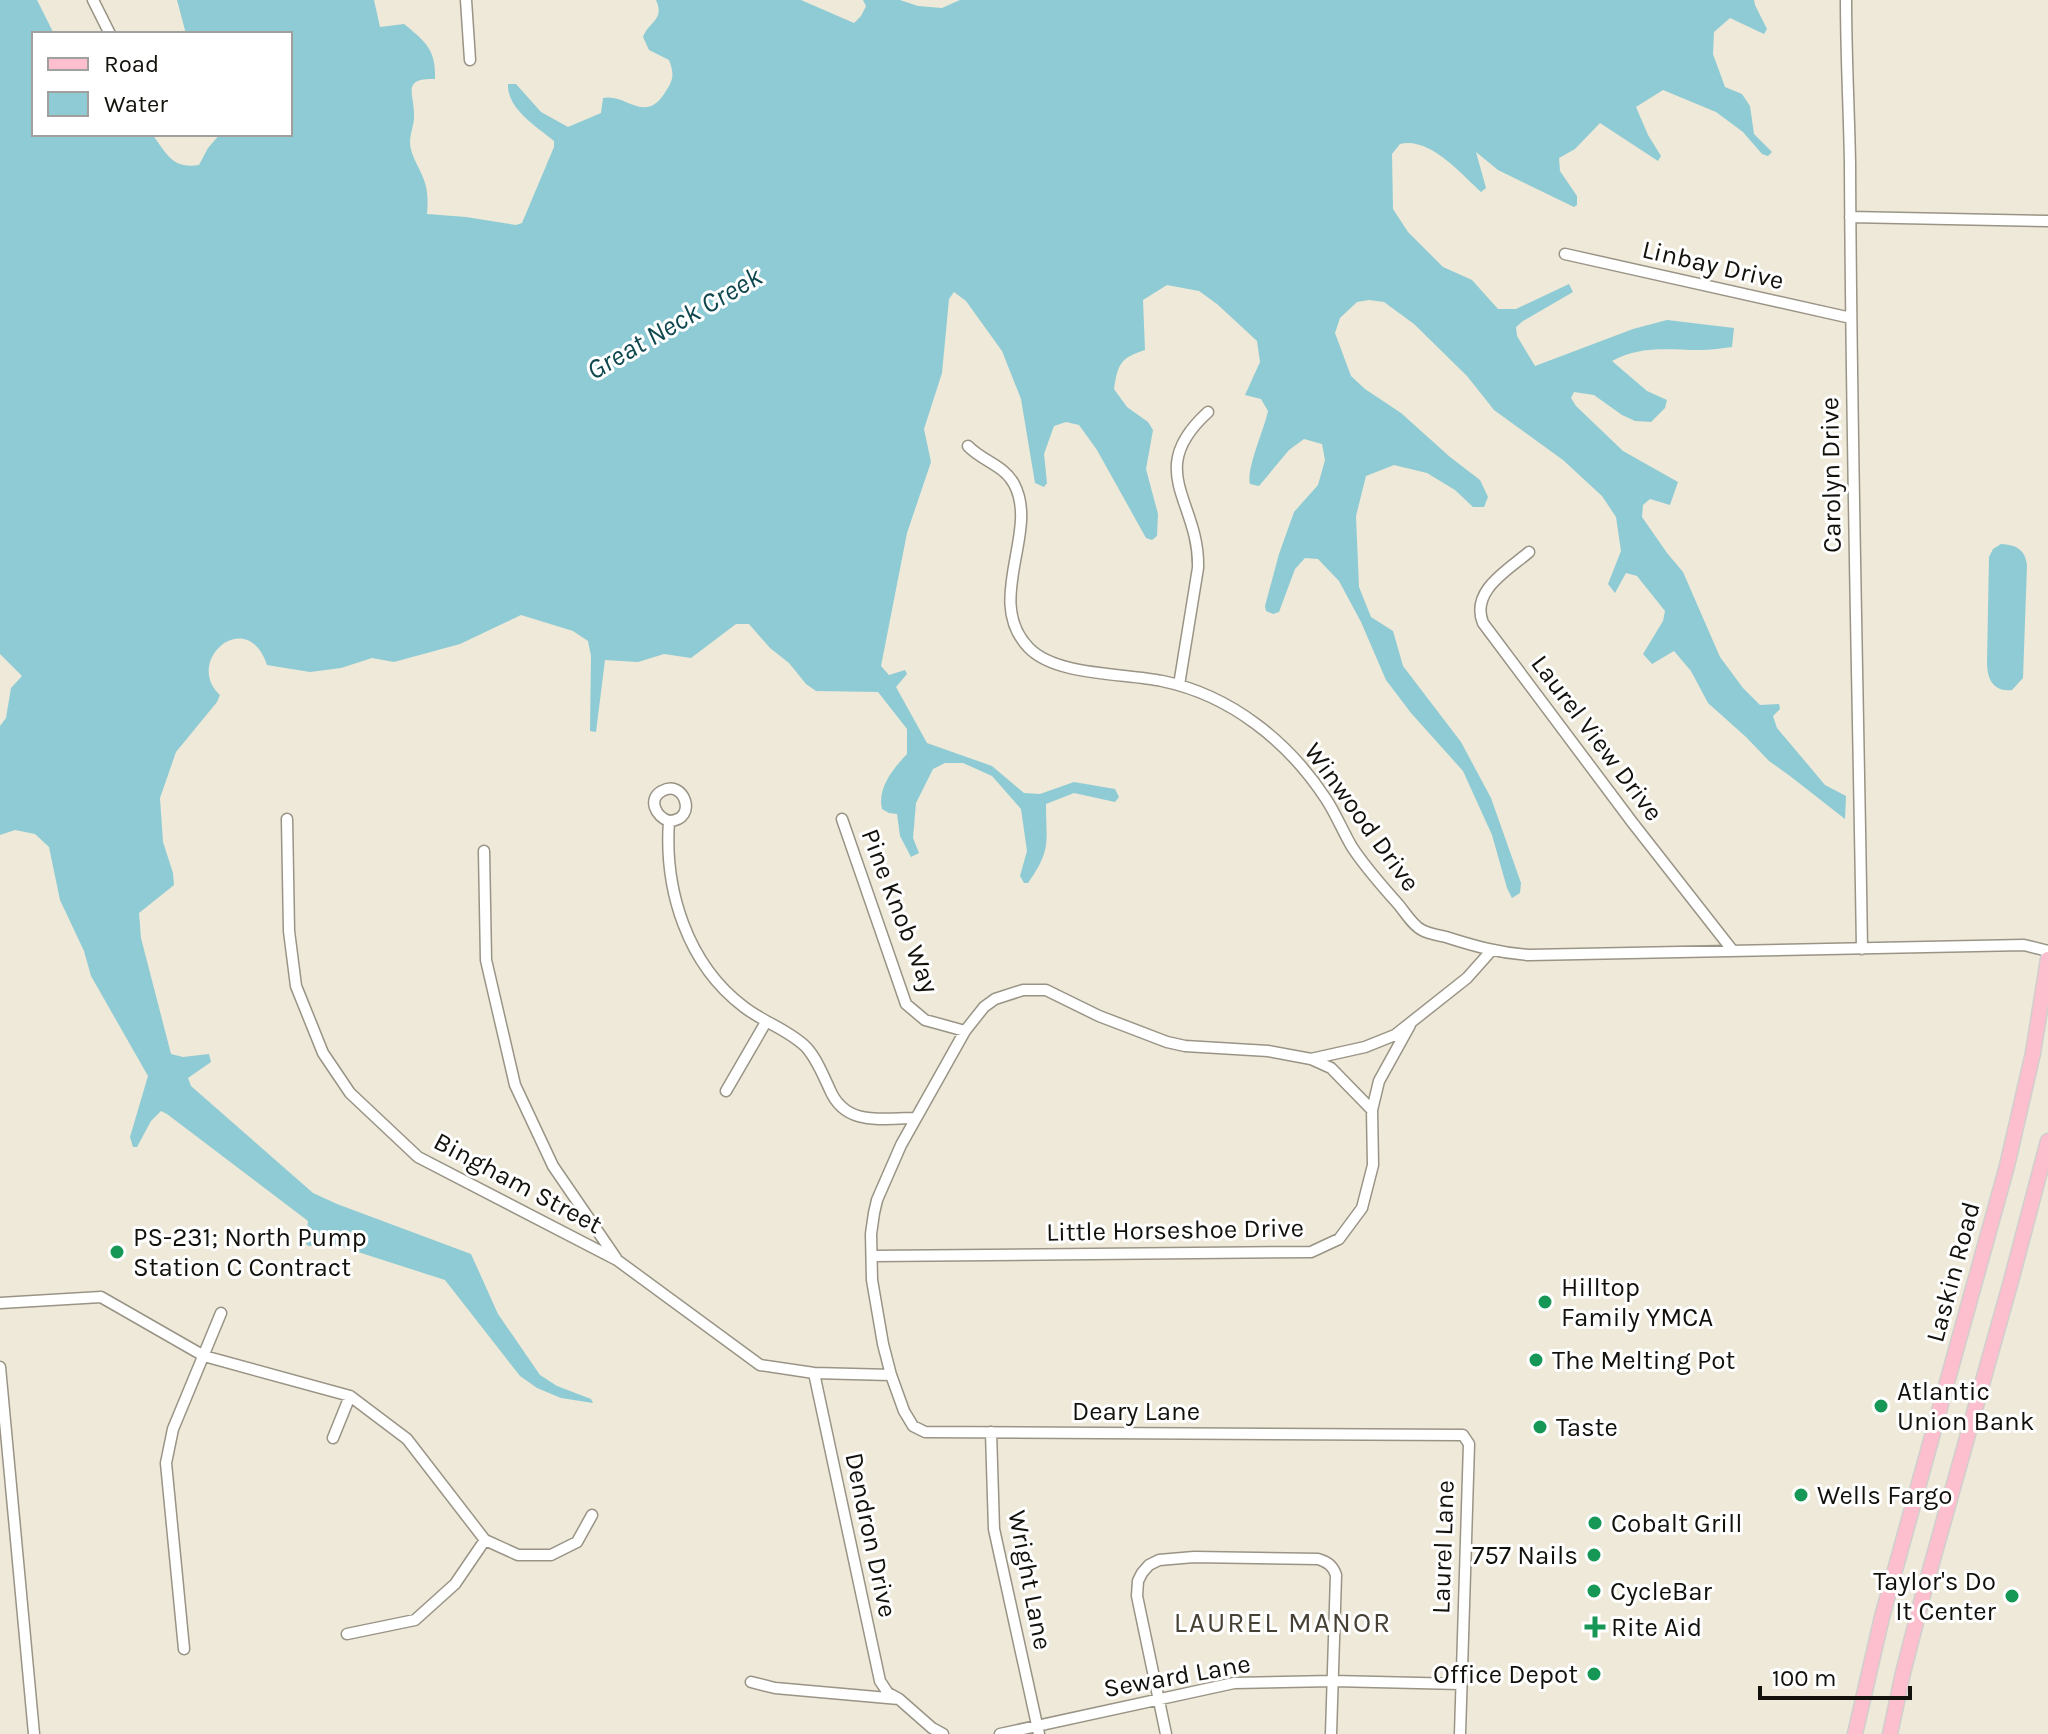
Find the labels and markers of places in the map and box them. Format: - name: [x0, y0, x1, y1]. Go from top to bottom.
- place label: PS-231; North Pump Station C Contract: [133, 1222, 367, 1283]
- marker: PS-231; North Pump Station C Contract: [108, 1243, 126, 1261]
- place label: Hilltop Family YMCA: [1561, 1272, 1713, 1333]
- marker: Hilltop Family YMCA: [1536, 1293, 1554, 1311]
- place label: The Melting Pot: [1552, 1345, 1736, 1376]
- marker: The Melting Pot: [1527, 1351, 1545, 1369]
- place label: Atlantic Union Bank: [1897, 1376, 2034, 1437]
- marker: Atlantic Union Bank: [1872, 1397, 1890, 1415]
- place label: Taste: [1556, 1412, 1618, 1443]
- marker: Taste: [1531, 1418, 1549, 1436]
- place label: Wells Fargo: [1817, 1480, 1952, 1511]
- marker: Wells Fargo: [1792, 1486, 1810, 1504]
- place label: Cobalt Grill: [1611, 1508, 1743, 1539]
- marker: Cobalt Grill: [1586, 1514, 1604, 1532]
- place label: 757 Nails: [1472, 1540, 1578, 1571]
- marker: 757 Nails: [1585, 1546, 1603, 1564]
- place label: Taylor's Do It Center: [1873, 1566, 1997, 1627]
- place label: CycleBar: [1610, 1576, 1713, 1607]
- marker: CycleBar: [1585, 1582, 1603, 1600]
- marker: Taylor's Do It Center: [2003, 1587, 2021, 1605]
- place label: Rite Aid: [1611, 1612, 1702, 1643]
- marker: Rite Aid: [1586, 1618, 1604, 1636]
- place label: Office Depot: [1433, 1659, 1578, 1690]
- marker: Office Depot: [1585, 1665, 1603, 1683]

